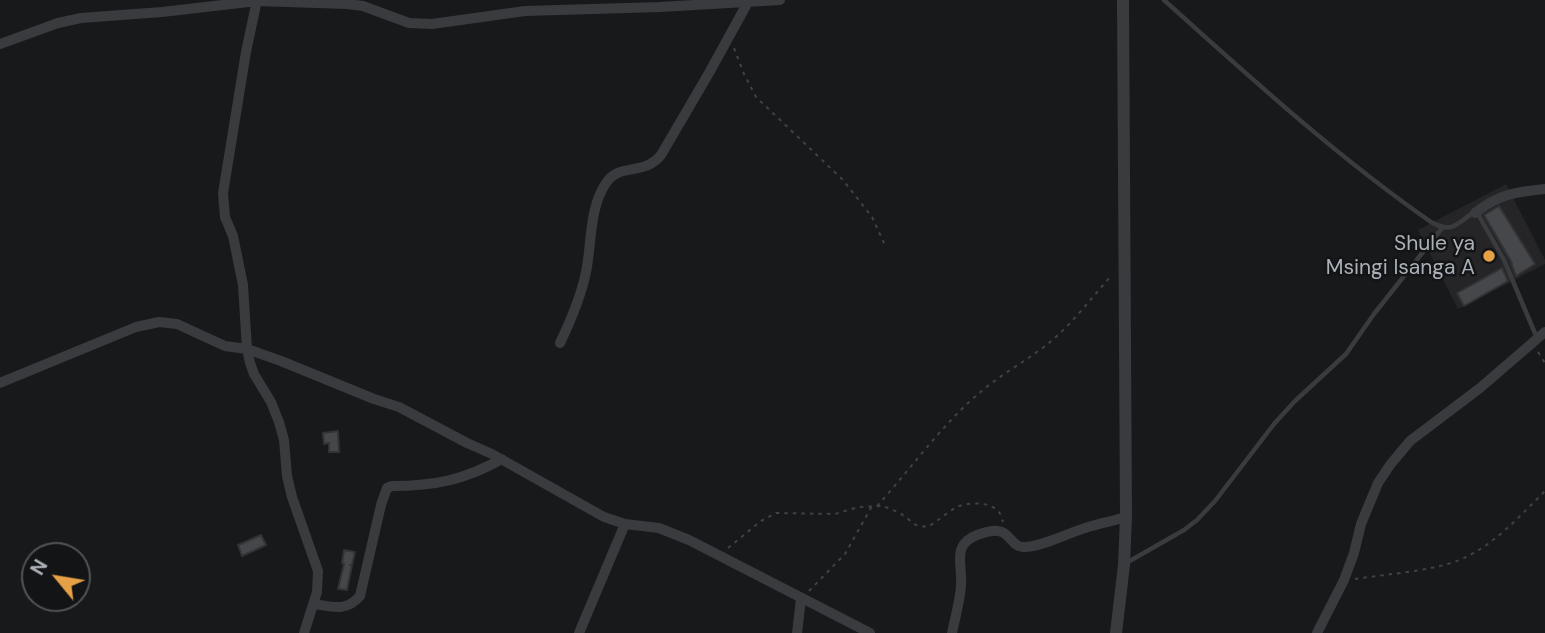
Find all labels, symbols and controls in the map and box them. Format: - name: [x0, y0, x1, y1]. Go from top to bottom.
- place label: Shule ya Msingi Isanga A: [1326, 231, 1475, 281]
- marker: Shule ya Msingi Isanga A: [1481, 248, 1497, 264]
- north arrow: [21, 542, 91, 612]
- text: N: [25, 555, 53, 580]

